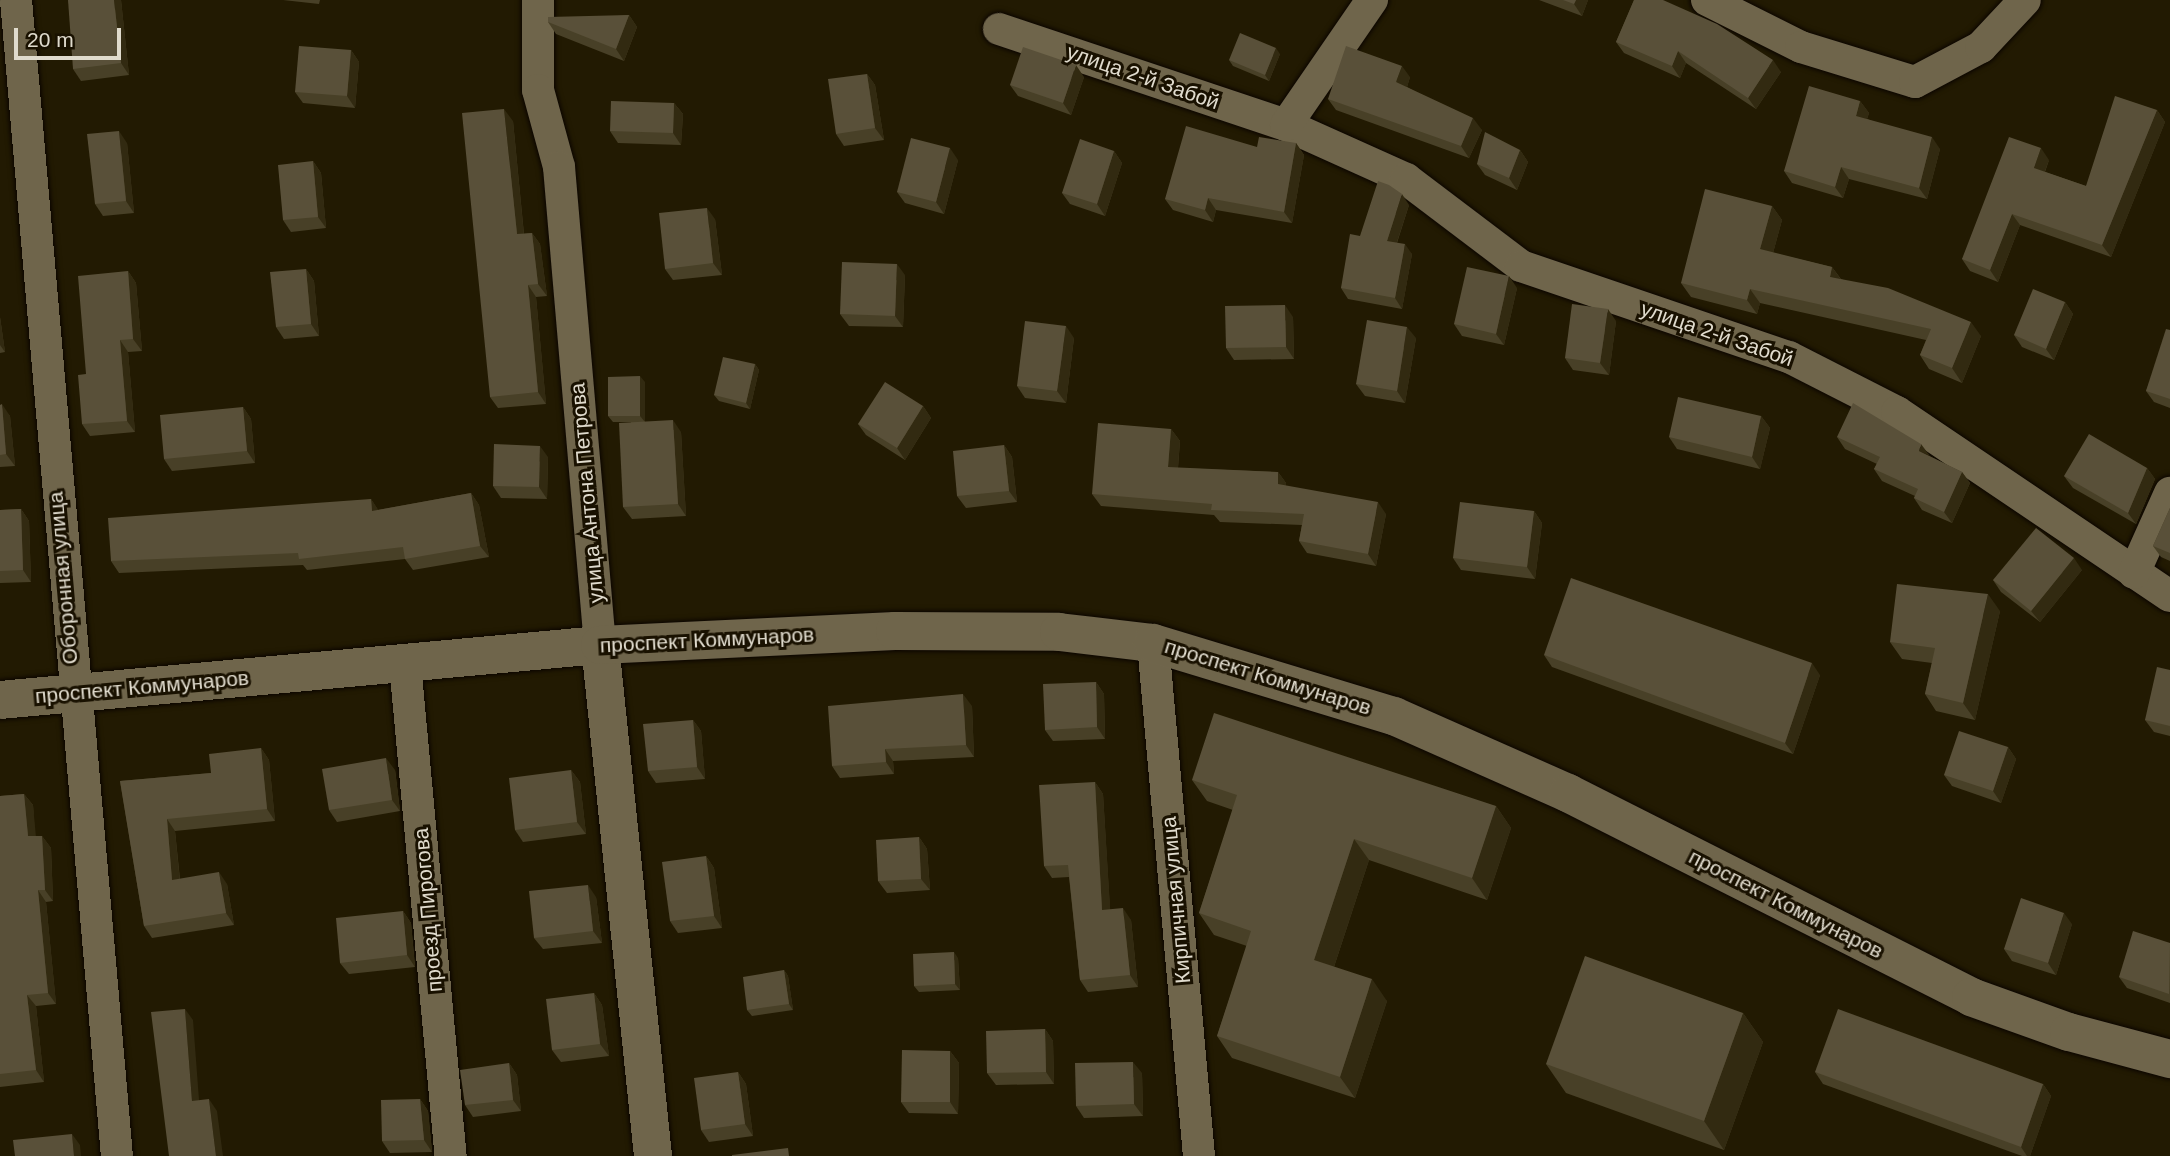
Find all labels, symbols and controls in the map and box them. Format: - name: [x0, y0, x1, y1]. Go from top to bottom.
- scale bar: [18, 14, 124, 58]
- text: 20 m: [27, 28, 74, 51]
- street label: улица 2-й Забой: [1063, 39, 1223, 115]
- street label: улица 2-й Забой: [1637, 296, 1797, 372]
- street label: улица Антона Петрова: [565, 382, 609, 604]
- street label: Оборонная улица: [43, 491, 83, 665]
- street label: проспект Коммунаров: [599, 622, 815, 658]
- street label: проспект Коммунаров: [1162, 634, 1374, 720]
- street label: проспект Коммунаров: [34, 665, 250, 709]
- street label: Кирпичная улица: [1156, 815, 1196, 985]
- street label: проезд Пирогова: [408, 827, 448, 993]
- street label: проспект Коммунаров: [1685, 844, 1887, 964]

